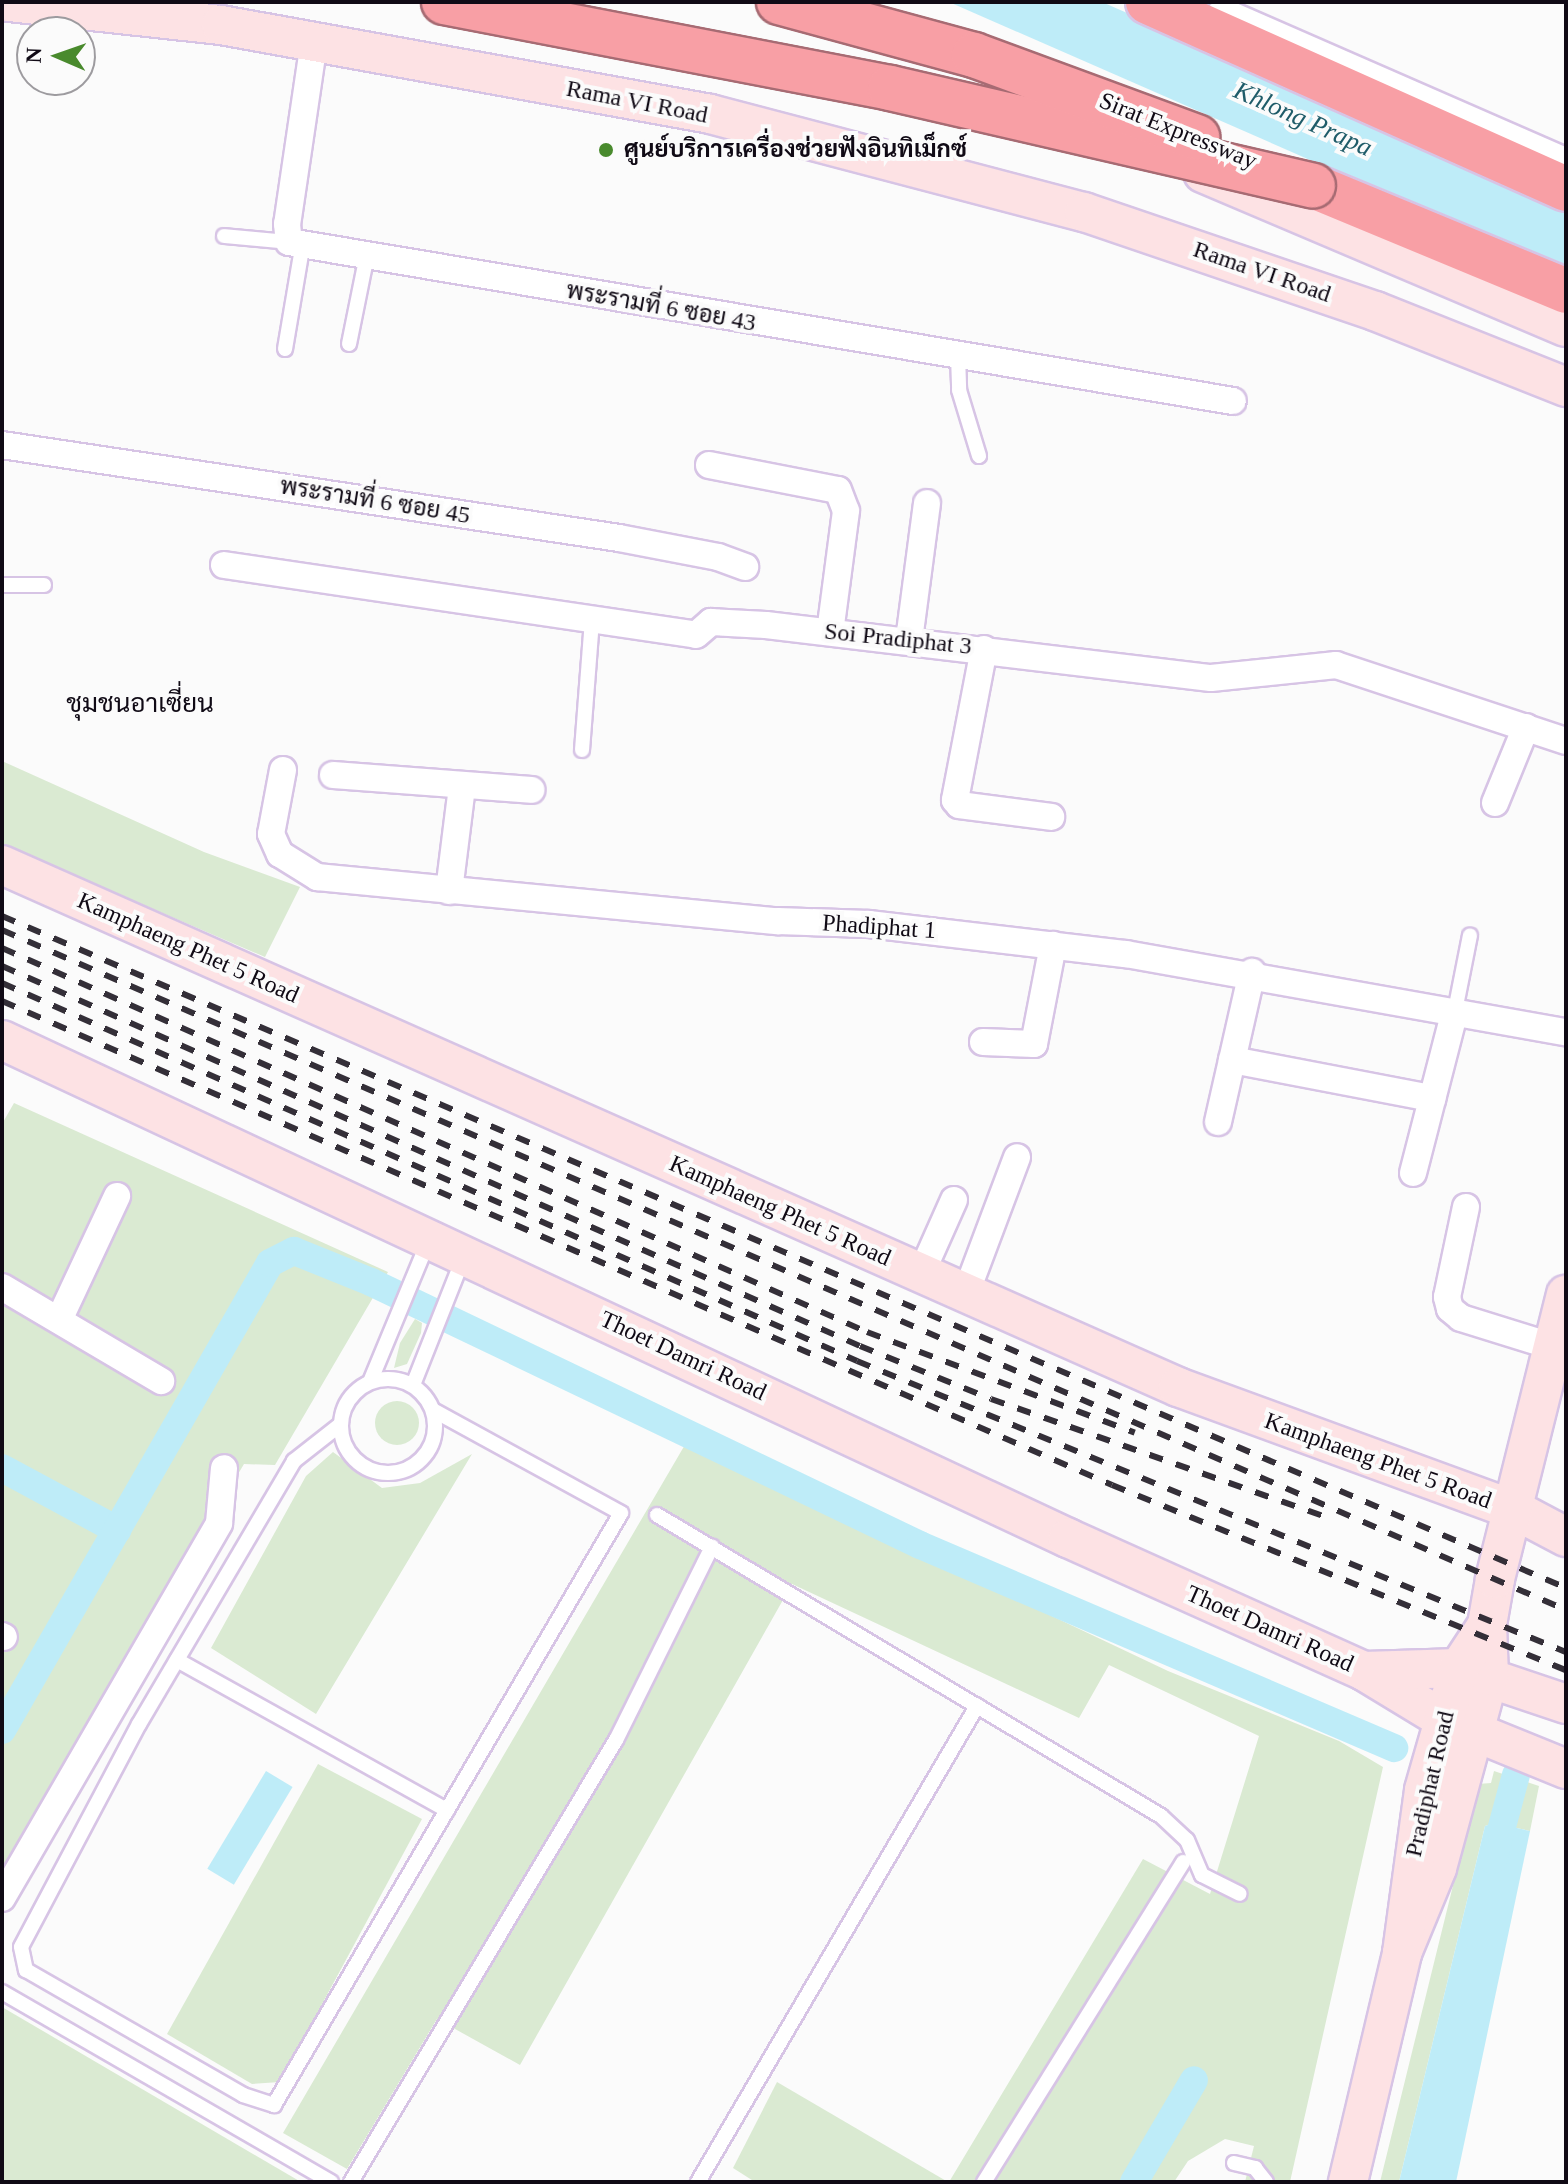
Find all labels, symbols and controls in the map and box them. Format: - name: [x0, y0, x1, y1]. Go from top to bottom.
- north arrow: [16, 16, 96, 96]
- text: N: [21, 47, 46, 64]
- street label: Rama VI Road: [564, 74, 710, 130]
- water label: Khlong Prapa: [1229, 75, 1377, 163]
- street label: Sirat Expressway: [1095, 86, 1261, 176]
- place label: ศูนย์บริการเครื่องช่วยฟังอินทิเม็กซ์: [624, 136, 967, 164]
- marker: ศูนย์บริการเครื่องช่วยฟังอินทิเม็กซ์: [595, 139, 617, 161]
- street label: Rama VI Road: [1189, 235, 1335, 309]
- street label: พระรามที่ 6 ซอย 43: [564, 276, 758, 338]
- street label: พระรามที่ 6 ซอย 45: [278, 472, 472, 530]
- street label: Soi Pradiphat 3: [823, 617, 973, 661]
- district label: ชุมชนอาเซี่ยน: [66, 688, 214, 720]
- street label: Kamphaeng Phet 5 Road: [73, 886, 303, 1010]
- street label: Phadiphat 1: [821, 909, 937, 945]
- street label: Kamphaeng Phet 5 Road: [665, 1149, 895, 1273]
- street label: Thoet Damri Road: [595, 1305, 771, 1407]
- street label: Kamphaeng Phet 5 Road: [1261, 1407, 1495, 1515]
- street label: Thoet Damri Road: [1182, 1579, 1358, 1679]
- street label: Pradiphat Road: [1399, 1708, 1461, 1860]

